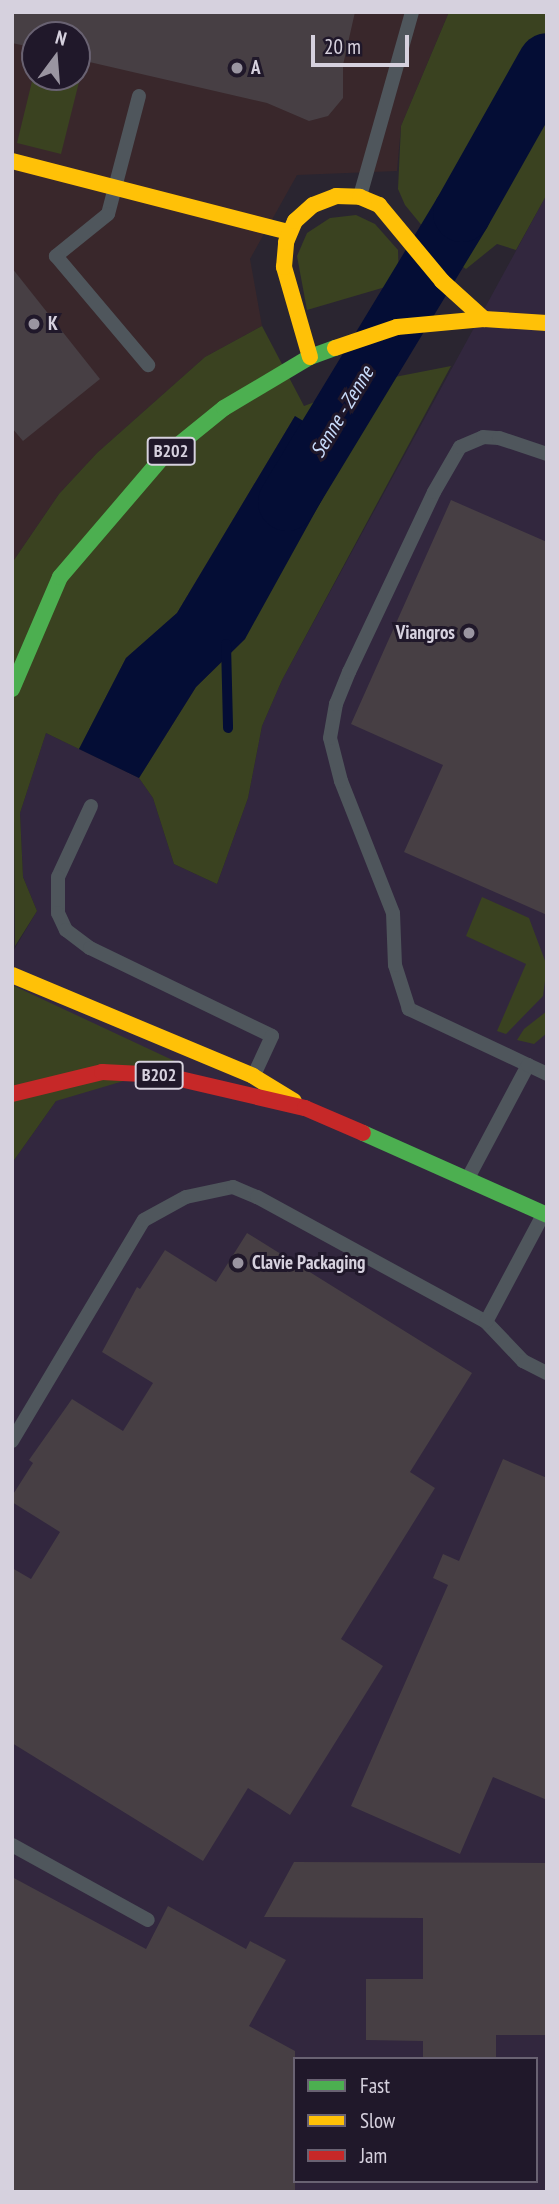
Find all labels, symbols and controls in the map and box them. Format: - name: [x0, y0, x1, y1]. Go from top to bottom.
- north arrow: [21, 21, 91, 91]
- scale bar: [314, 21, 412, 65]
- text: N: [53, 25, 69, 51]
- text: 20 m: [324, 33, 361, 60]
- place label: A: [251, 57, 261, 79]
- marker: A: [229, 60, 245, 76]
- place label: K: [48, 313, 58, 335]
- marker: K: [26, 316, 42, 332]
- water label: Senne - Zenne: [304, 361, 380, 463]
- road number: B202: [146, 436, 196, 466]
- place label: Viangros: [396, 622, 455, 644]
- marker: Viangros: [461, 625, 477, 641]
- road number: B202: [134, 1060, 184, 1090]
- place label: Clavie Packaging: [252, 1252, 365, 1274]
- marker: Clavie Packaging: [230, 1255, 246, 1271]
- legend: [293, 2057, 538, 2183]
- text: Fast: [360, 2072, 390, 2099]
- text: Slow: [360, 2107, 395, 2134]
- text: Jam: [360, 2142, 387, 2169]

